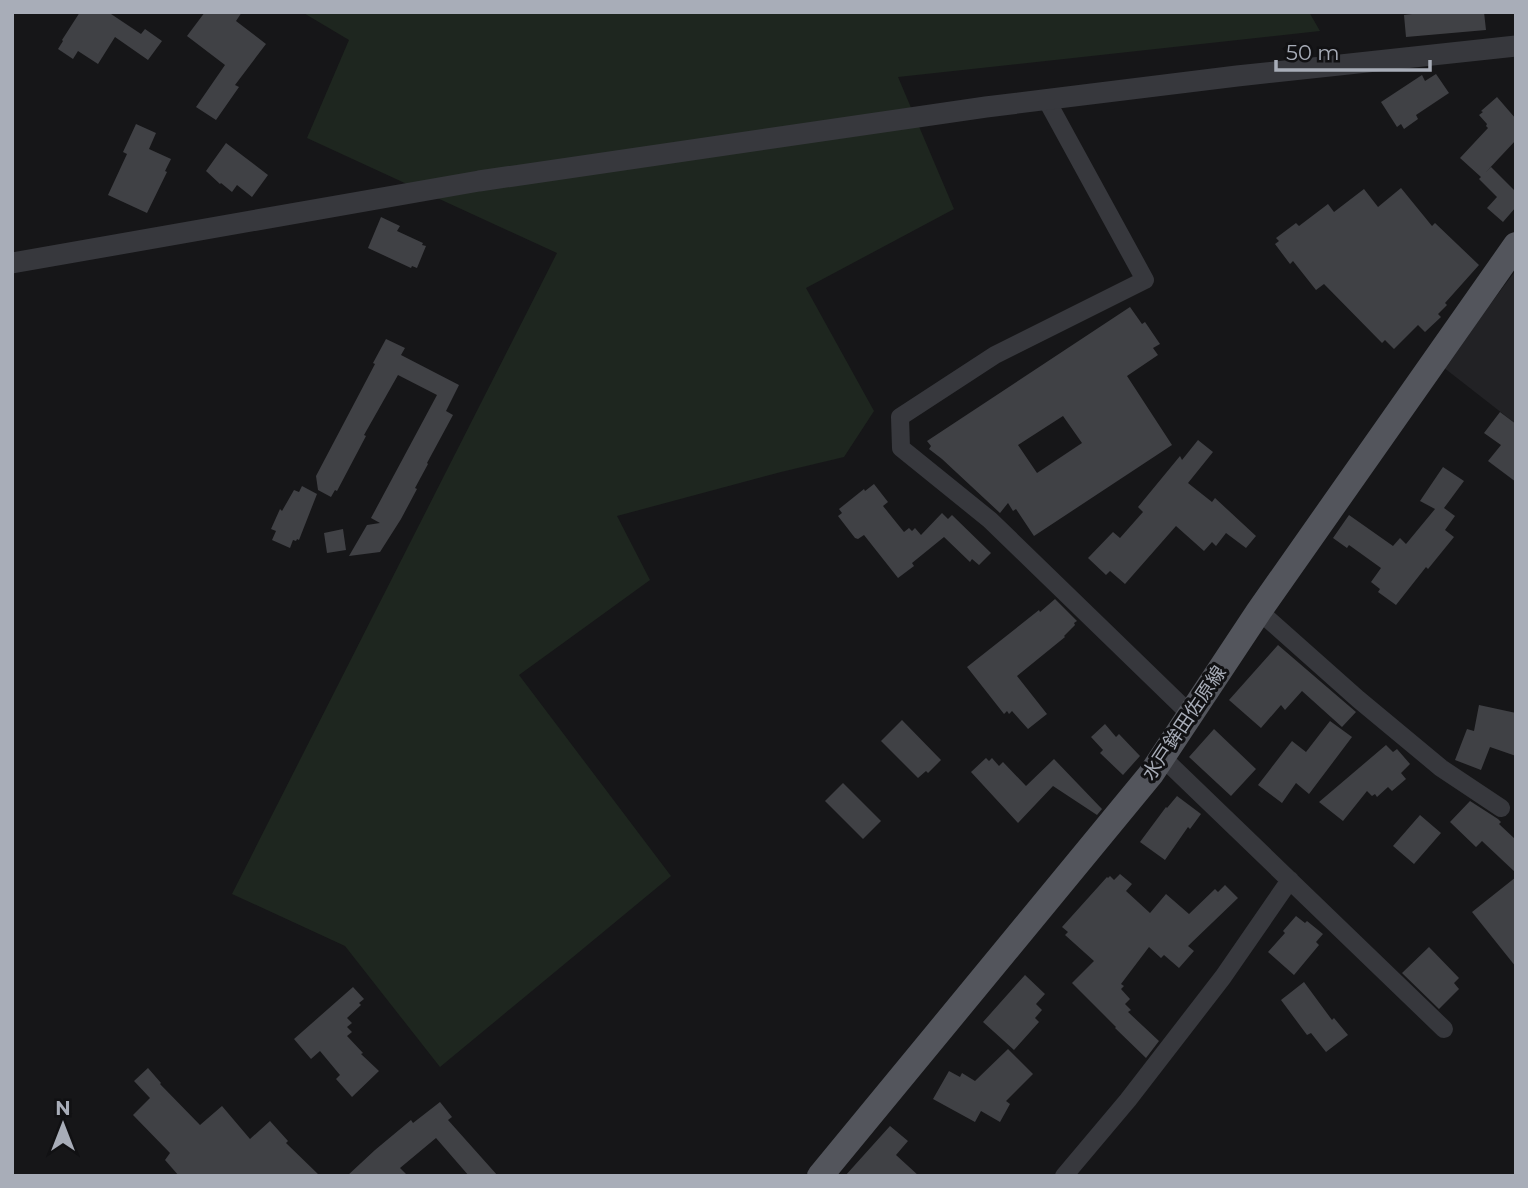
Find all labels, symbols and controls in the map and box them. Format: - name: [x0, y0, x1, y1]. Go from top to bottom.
- scale bar: [1276, 28, 1430, 72]
- text: 50 m: [1286, 40, 1340, 65]
- street label: 水戸鉾田佐原線: [1137, 661, 1231, 785]
- north arrow: [28, 1090, 98, 1160]
- text: N: [55, 1097, 71, 1120]

